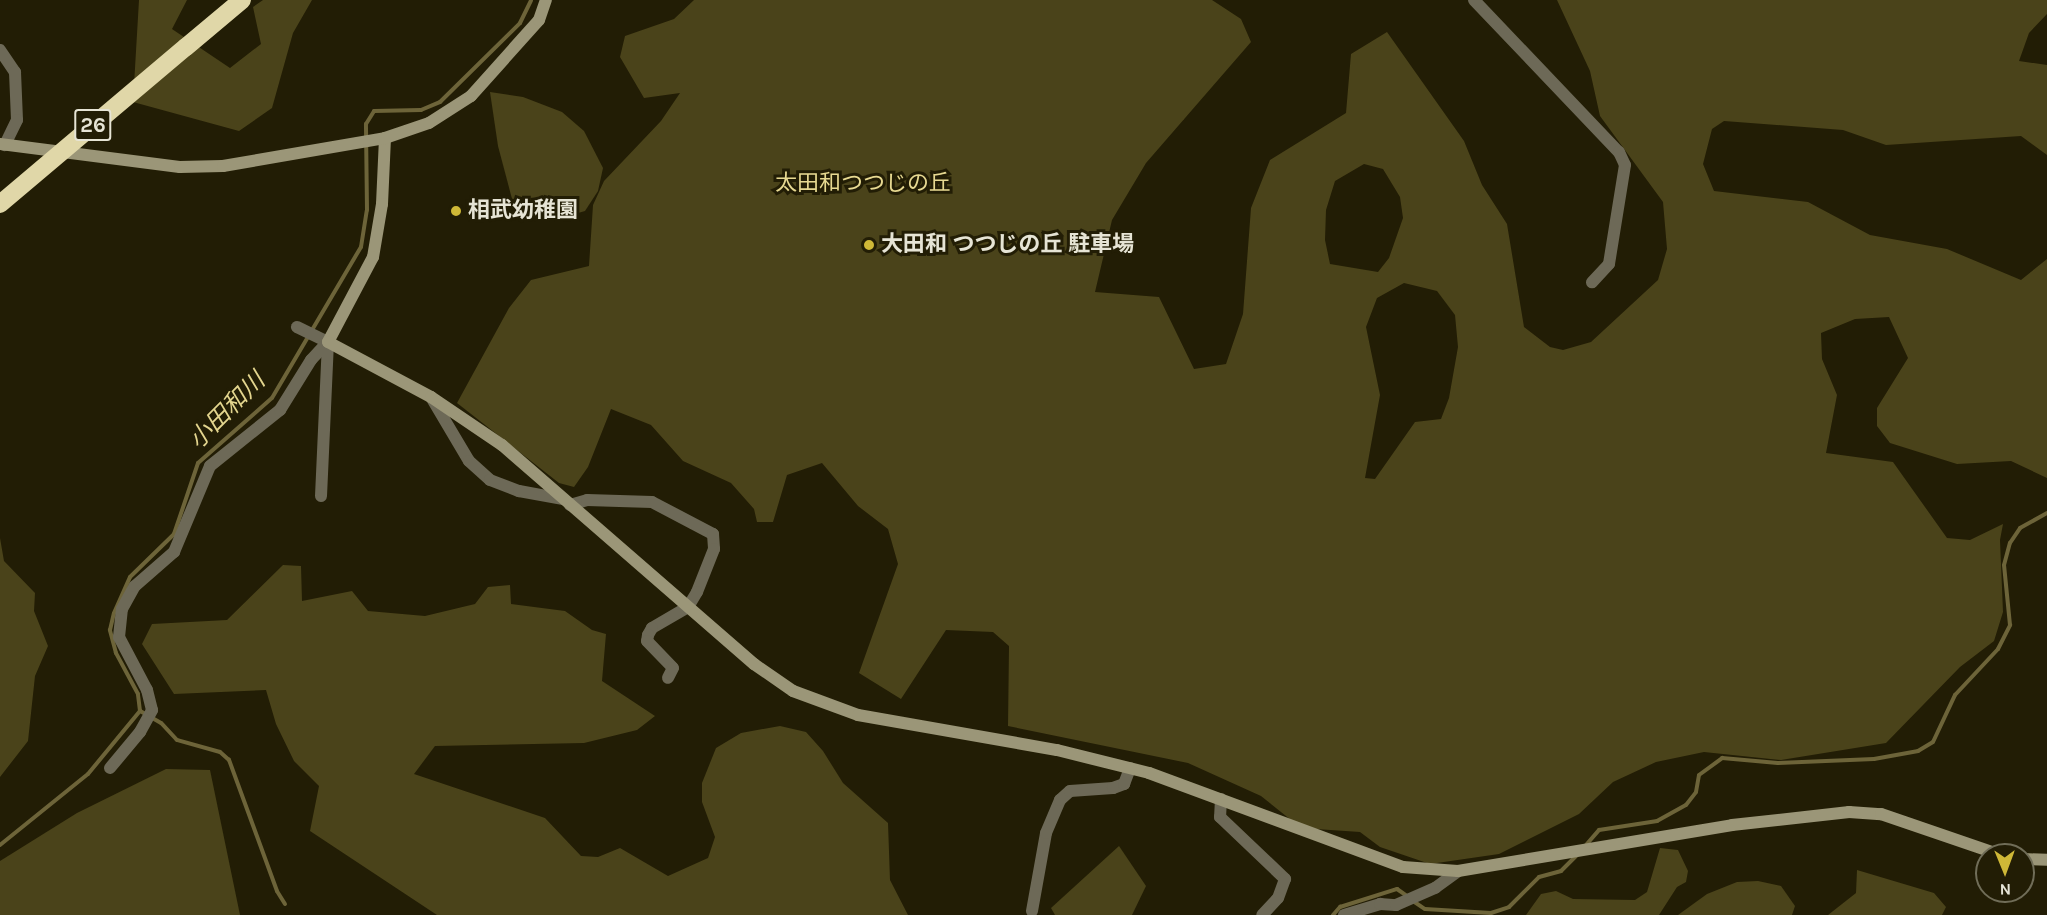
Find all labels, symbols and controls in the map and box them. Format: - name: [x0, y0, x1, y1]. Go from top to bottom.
- road number: 26: [74, 107, 112, 143]
- park label: 太田和つつじの丘: [775, 171, 951, 197]
- place label: 相武幼稚園: [468, 198, 578, 224]
- marker: 相武幼稚園: [449, 204, 463, 218]
- place label: 大田和 つつじの丘 駐車場: [881, 232, 1134, 258]
- marker: 大田和 つつじの丘 駐車場: [862, 238, 876, 252]
- water label: 小田和川: [183, 367, 271, 455]
- north arrow: [1975, 843, 2035, 903]
- text: N: [1999, 880, 2011, 899]

